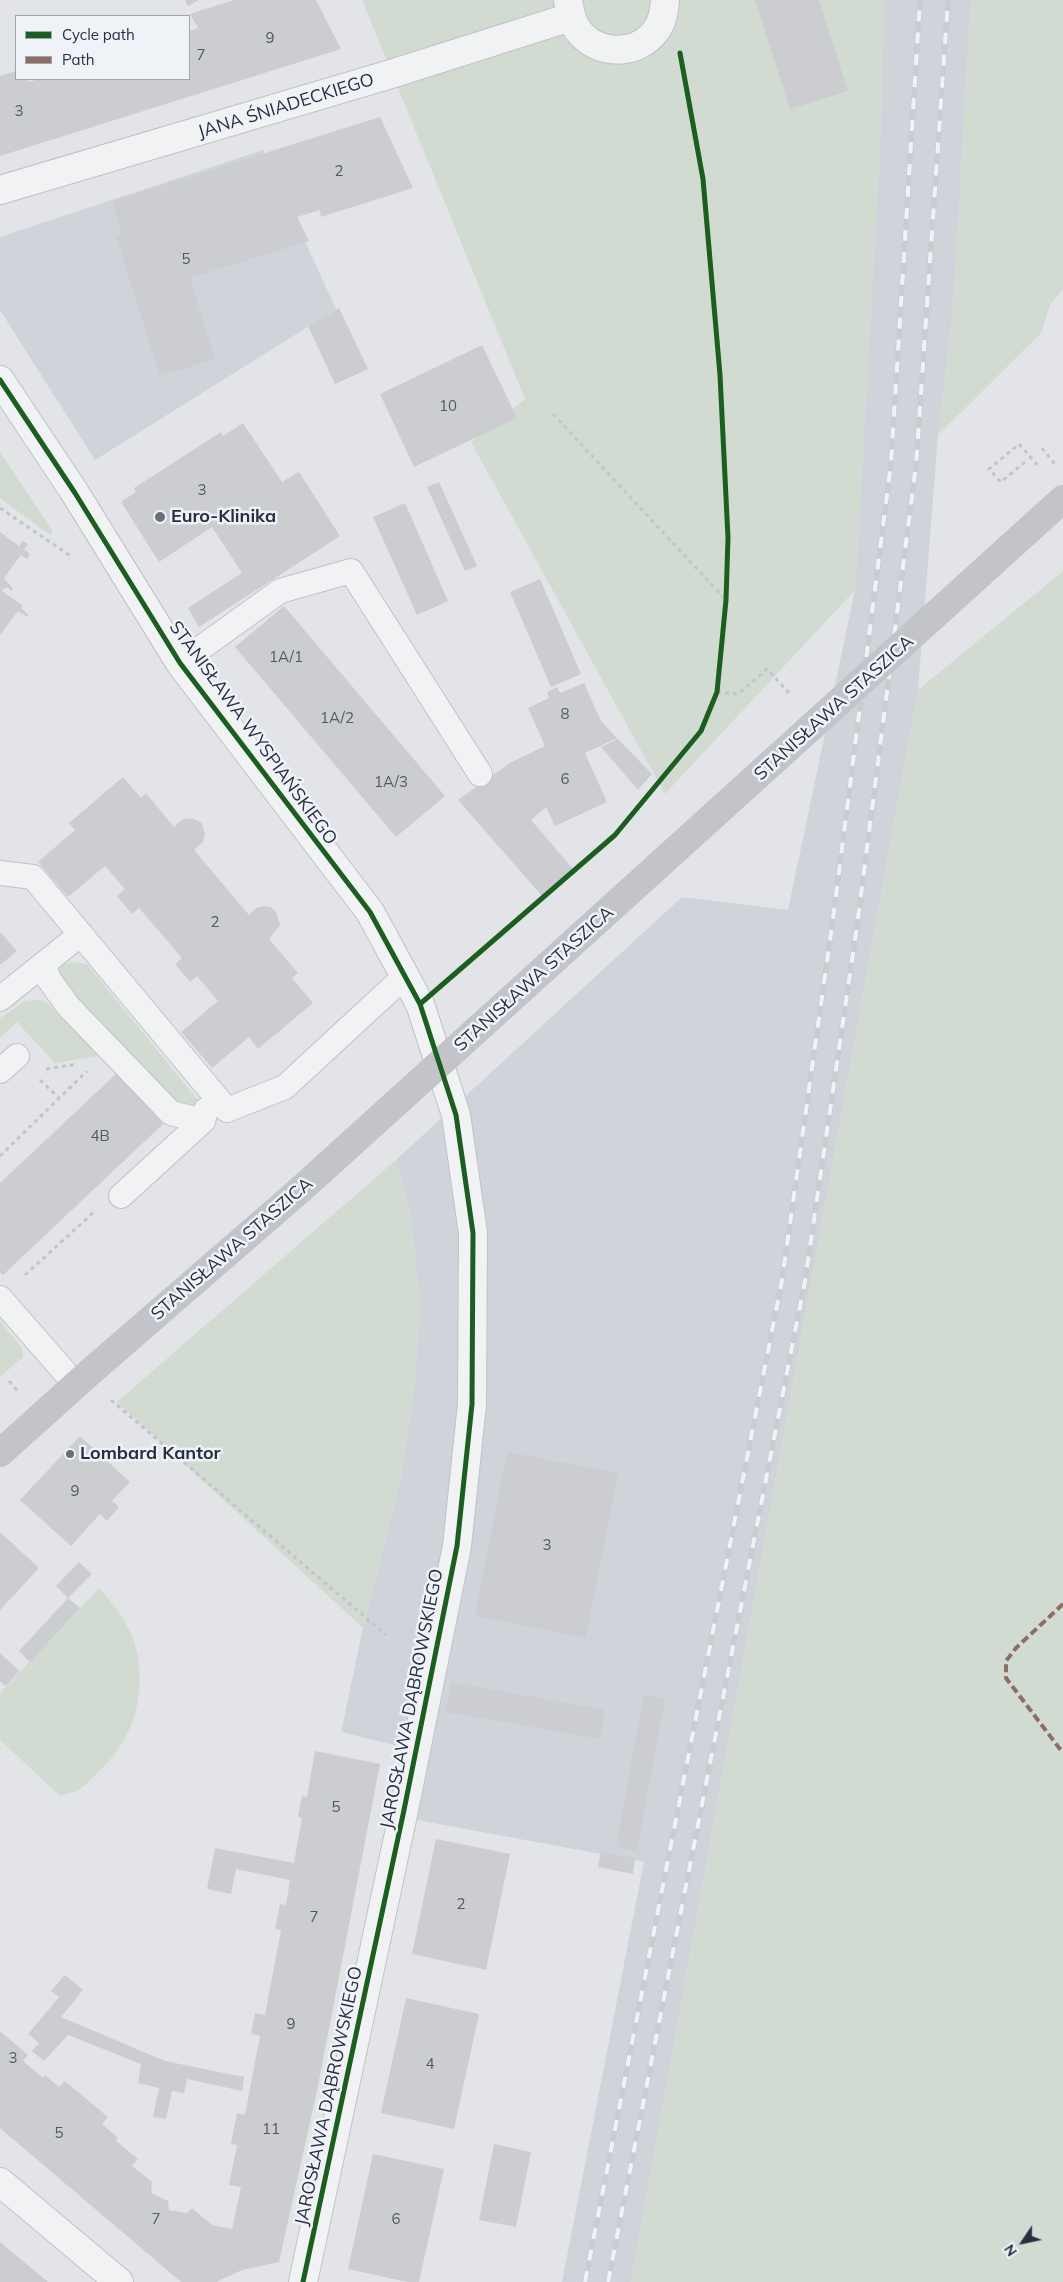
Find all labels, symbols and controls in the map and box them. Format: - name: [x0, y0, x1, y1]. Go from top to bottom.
- legend: [15, 15, 190, 80]
- text: Cycle path: [62, 25, 135, 44]
- house number: 9: [266, 29, 274, 47]
- house number: 7: [197, 46, 205, 64]
- text: Path: [62, 50, 94, 69]
- street label: JANA ŚNIADECKIEGO: [195, 69, 377, 143]
- house number: 3: [15, 102, 23, 120]
- house number: 2: [335, 162, 343, 180]
- house number: 5: [182, 250, 190, 268]
- house number: 10: [439, 397, 457, 415]
- house number: 3: [198, 481, 206, 499]
- place label: Euro-Klinika: [171, 506, 276, 528]
- marker: Euro-Klinika: [153, 510, 167, 524]
- street label: STANISŁAWA WYSPIAŃSKIEGO: [164, 617, 342, 849]
- street label: STANISŁAWA STASZICA: [750, 631, 918, 785]
- house number: 1A/1: [269, 648, 303, 666]
- house number: 8: [561, 705, 569, 723]
- house number: 1A/2: [320, 709, 354, 727]
- house number: 6: [561, 770, 569, 788]
- house number: 1A/3: [374, 773, 408, 791]
- street label: STANISŁAWA STASZICA: [450, 902, 618, 1056]
- house number: 2: [211, 913, 219, 931]
- house number: 4B: [90, 1127, 110, 1145]
- street label: STANISŁAWA STASZICA: [147, 1173, 317, 1325]
- place label: Lombard Kantor: [80, 1443, 221, 1465]
- marker: Lombard Kantor: [64, 1448, 76, 1460]
- house number: 9: [71, 1482, 79, 1500]
- house number: 3: [543, 1536, 551, 1554]
- street label: JAROSŁAWA DĄBROWSKIEGO: [376, 1567, 448, 1831]
- house number: 5: [332, 1798, 340, 1816]
- house number: 2: [457, 1895, 465, 1913]
- house number: 7: [310, 1908, 318, 1926]
- street label: JAROSŁAWA DĄBROWSKIEGO: [291, 1964, 367, 2228]
- house number: 9: [287, 2015, 295, 2033]
- house number: 3: [9, 2049, 17, 2067]
- house number: 4: [426, 2055, 434, 2073]
- house number: 11: [262, 2120, 280, 2138]
- house number: 5: [55, 2124, 63, 2142]
- house number: 7: [152, 2210, 160, 2228]
- house number: 6: [392, 2210, 400, 2228]
- north arrow: [998, 2217, 1048, 2267]
- text: N: [1000, 2241, 1021, 2260]

